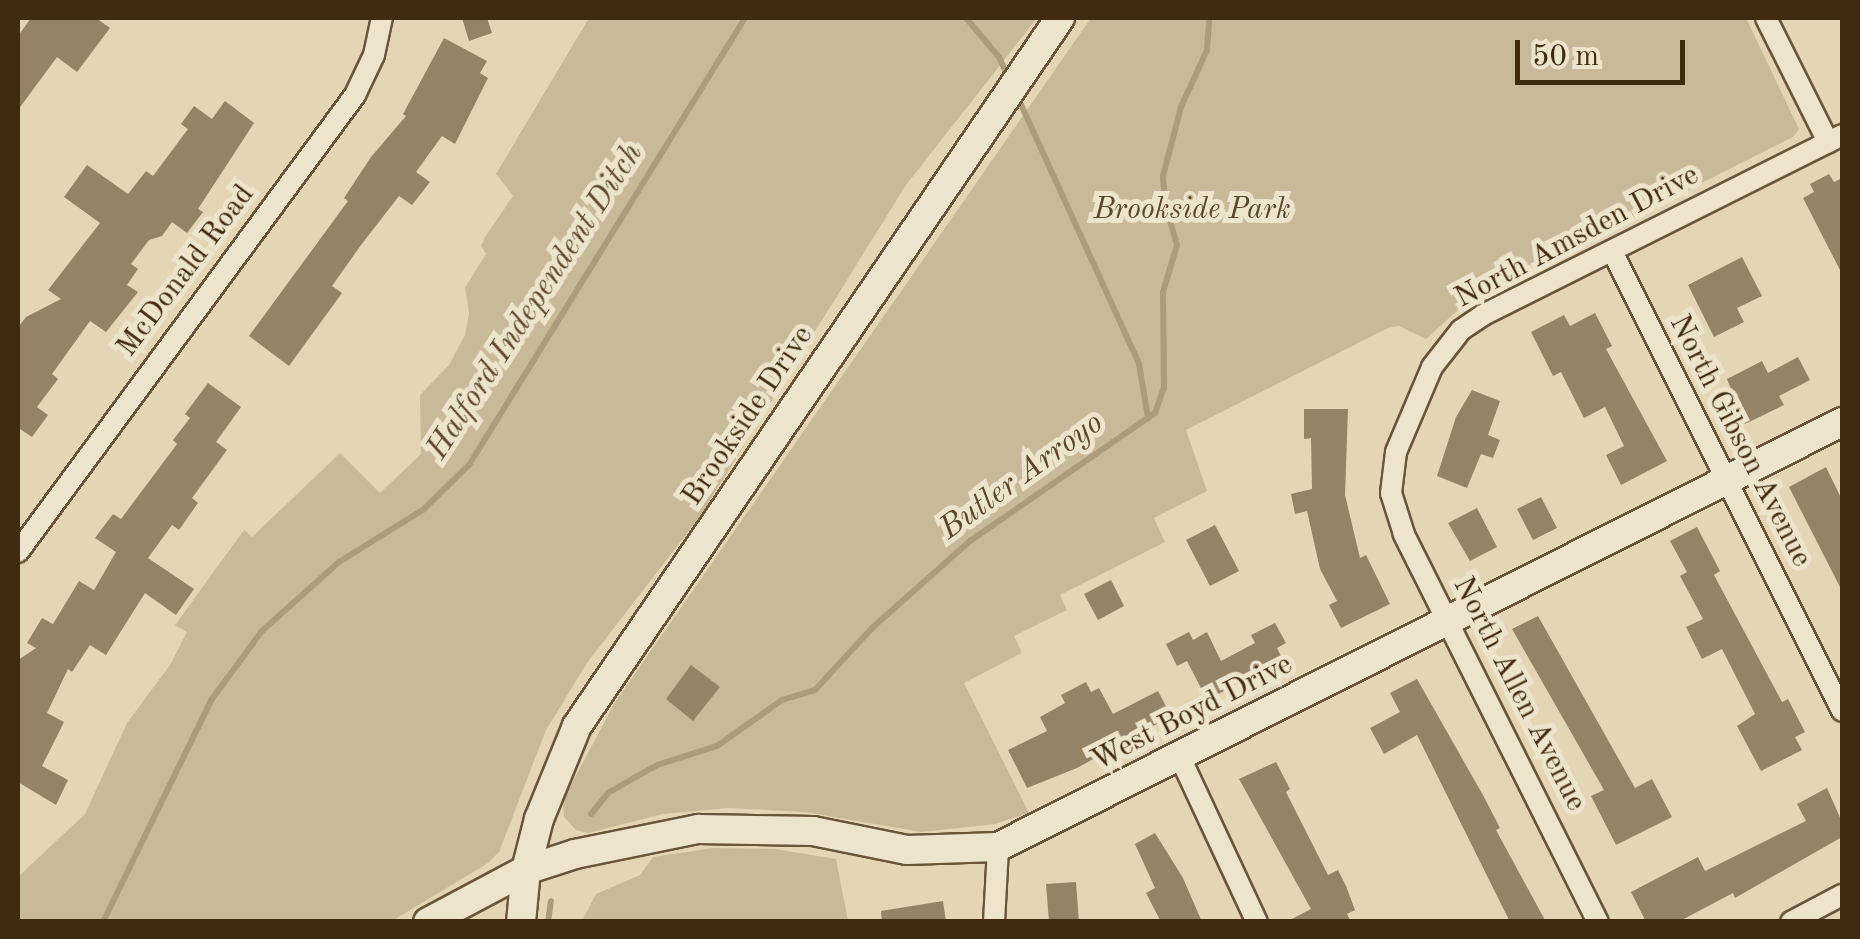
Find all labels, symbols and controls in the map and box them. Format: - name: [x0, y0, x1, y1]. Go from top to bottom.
- scale bar: [1520, 20, 1690, 82]
- text: 50 m: [1532, 42, 1599, 72]
- water label: Halford Independent Ditch: [419, 137, 653, 467]
- street label: North Amsden Drive: [1449, 157, 1705, 317]
- street label: McDonald Road: [109, 178, 263, 364]
- park label: Brookside Park: [1093, 192, 1291, 228]
- street label: North Gibson Avenue: [1661, 309, 1819, 573]
- street label: Brookside Drive: [675, 319, 821, 513]
- water label: Butler Arroyo: [933, 405, 1111, 549]
- street label: North Allen Avenue: [1444, 571, 1594, 817]
- street label: West Boyd Drive: [1085, 647, 1299, 779]

